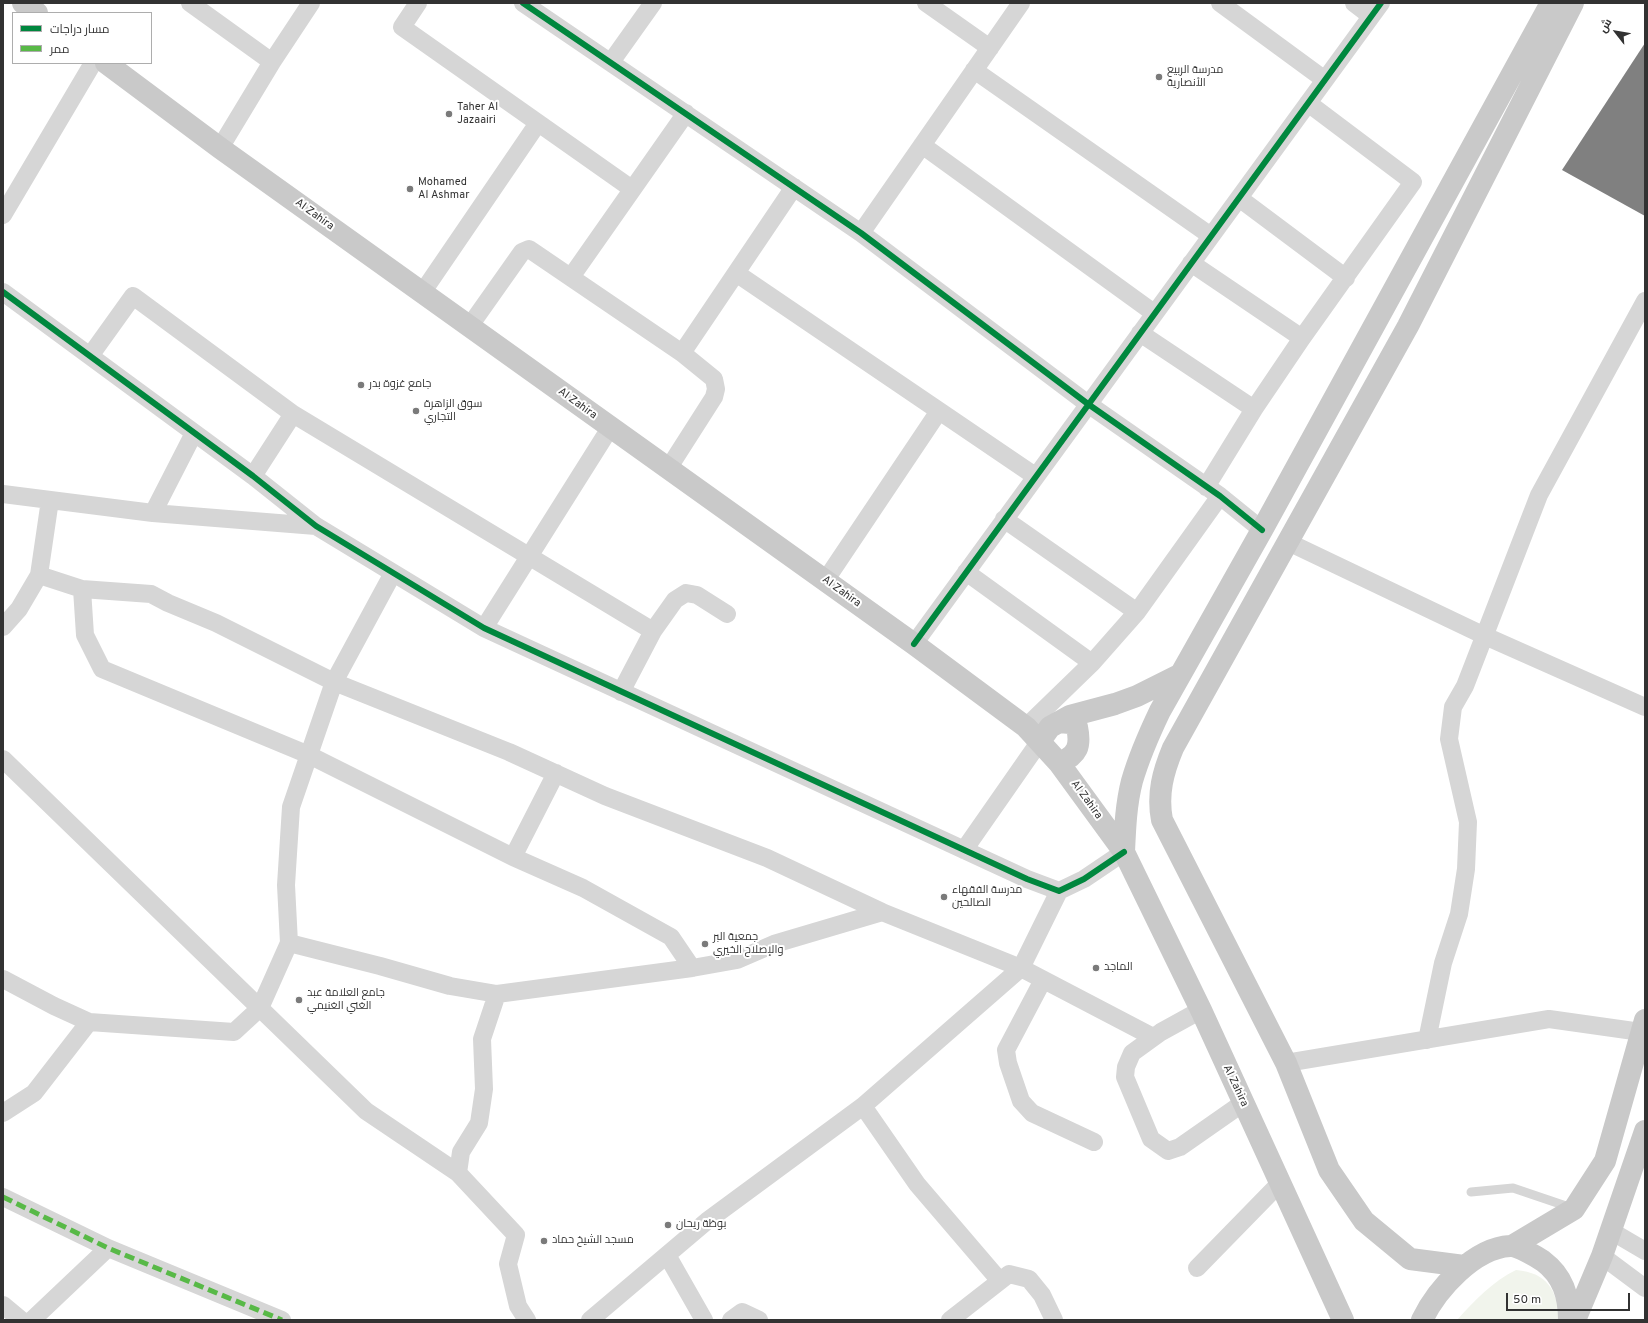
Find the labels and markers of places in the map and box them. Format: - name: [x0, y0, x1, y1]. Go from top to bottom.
- place label: مدرسة الربيع الأنصارية: [1167, 64, 1223, 90]
- marker: مدرسة الربيع الأنصارية: [1154, 72, 1164, 82]
- place label: Taher Al Jazaairi: [457, 101, 498, 127]
- marker: Taher Al Jazaairi: [444, 109, 454, 119]
- place label: Mohamed Al Ashmar: [418, 176, 469, 202]
- marker: Mohamed Al Ashmar: [405, 184, 415, 194]
- place label: جامع غزوة بدر: [369, 378, 431, 392]
- marker: جامع غزوة بدر: [356, 380, 366, 390]
- place label: سوق الزاهرة التجاري: [424, 398, 482, 424]
- marker: سوق الزاهرة التجاري: [411, 406, 421, 416]
- place label: مدرسة الفقهاء الصالحين: [952, 884, 1022, 910]
- marker: مدرسة الفقهاء الصالحين: [939, 892, 949, 902]
- place label: جمعية البر والإصلاح الخيري: [713, 931, 783, 957]
- marker: جمعية البر والإصلاح الخيري: [700, 939, 710, 949]
- place label: الماجد: [1104, 961, 1133, 975]
- marker: الماجد: [1091, 963, 1101, 973]
- place label: جامع العلامة عبد الغني الغنيمي: [307, 987, 385, 1013]
- marker: جامع العلامة عبد الغني الغنيمي: [294, 995, 304, 1005]
- place label: بوظة ريحان: [676, 1218, 726, 1232]
- marker: بوظة ريحان: [663, 1220, 673, 1230]
- place label: مسجد الشيخ حماد: [552, 1234, 634, 1248]
- marker: مسجد الشيخ حماد: [539, 1236, 549, 1246]

